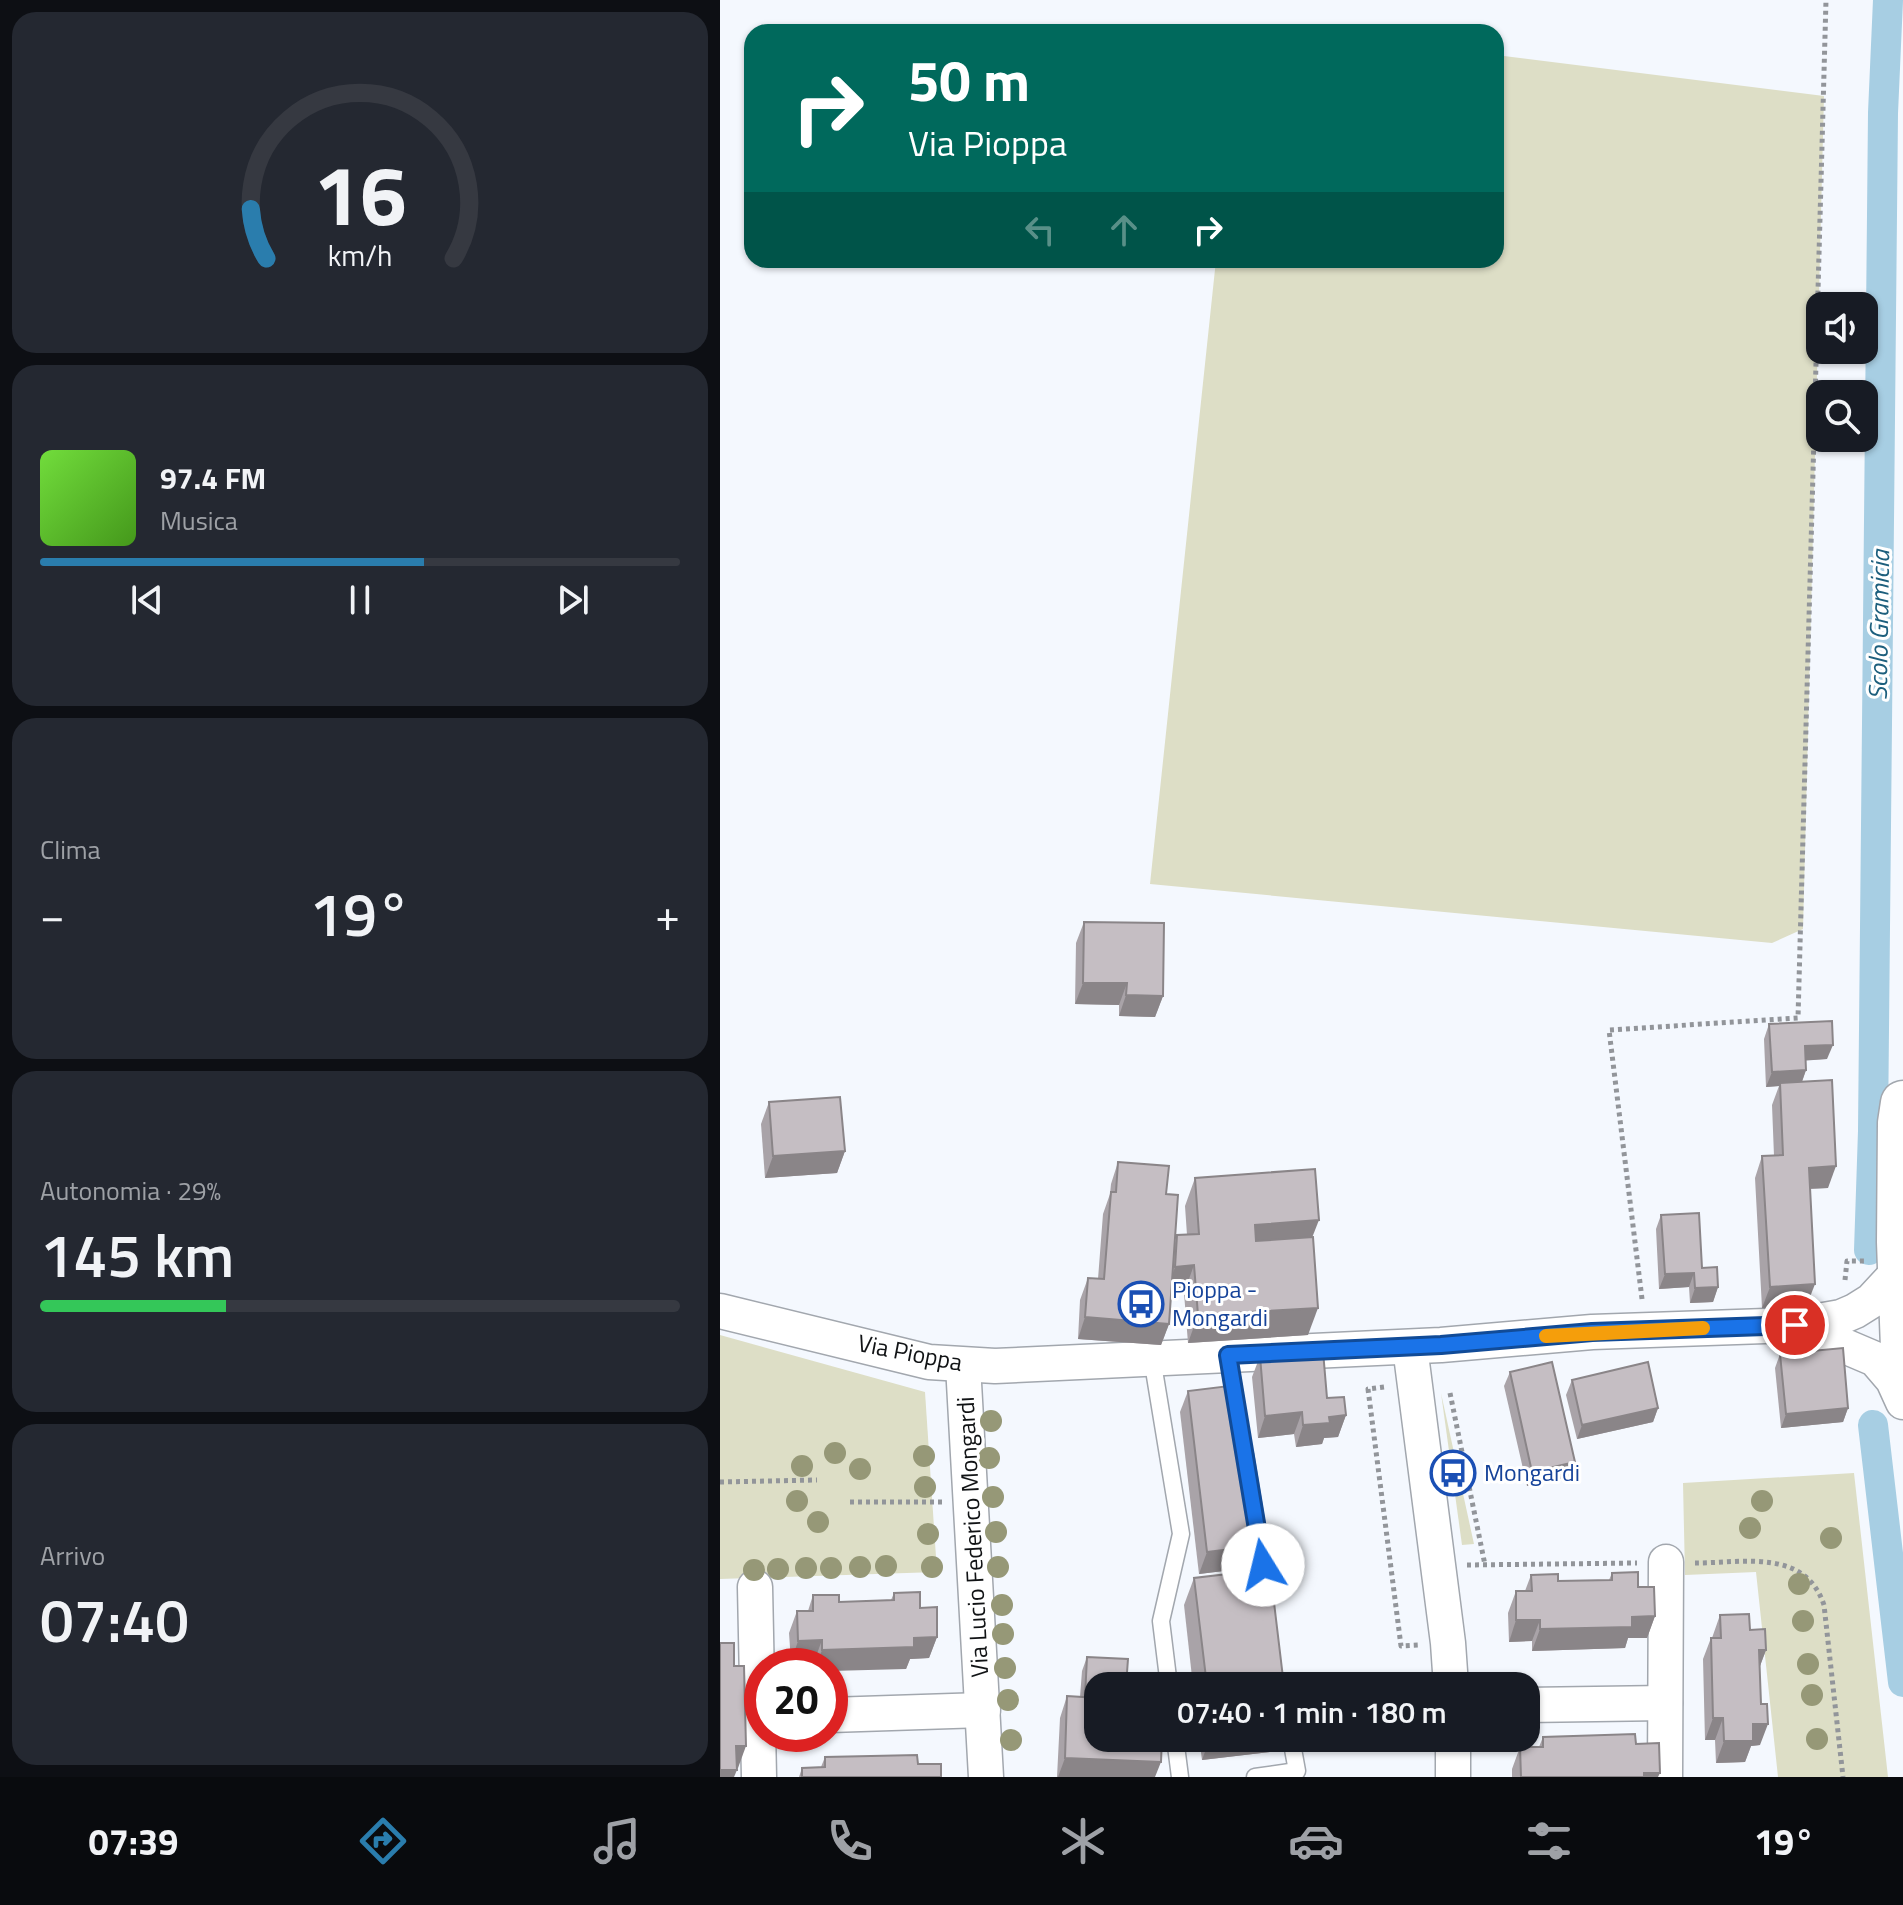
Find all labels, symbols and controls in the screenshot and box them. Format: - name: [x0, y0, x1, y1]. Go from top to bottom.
- text: 50 m: [908, 38, 1030, 123]
- icon: right: [776, 56, 880, 160]
- text: Via Pioppa: [908, 115, 1067, 170]
- text: 16: [313, 130, 407, 256]
- icon: left: [1018, 208, 1062, 252]
- icon: ahead: [1102, 208, 1146, 252]
- icon: right: [1186, 208, 1230, 252]
- text: km/h: [328, 234, 392, 277]
- map controls: [1806, 292, 1878, 452]
- button: sound: [1806, 292, 1878, 364]
- button: search: [1806, 380, 1878, 452]
- text: 97.4 FM: [160, 455, 266, 501]
- text: Musica: [160, 501, 238, 540]
- water label: Scolo Gramicia: [1858, 547, 1899, 701]
- icon: previous: [125, 578, 169, 622]
- icon: pause: [338, 578, 382, 622]
- icon: next: [551, 578, 595, 622]
- text: Clima: [40, 830, 101, 869]
- text: 19°: [310, 868, 410, 959]
- text: −: [40, 881, 65, 948]
- text: +: [655, 881, 680, 948]
- text: Autonomia · 29%: [40, 1171, 221, 1210]
- text: 145 km: [40, 1209, 234, 1300]
- place label: Pioppa - Mongardi: [1172, 1271, 1268, 1335]
- bus stop icon: Pioppa - Mongardi: [1117, 1280, 1165, 1328]
- pin: [1761, 1291, 1829, 1359]
- icon: arrive: [1773, 1303, 1817, 1347]
- street label: Via Pioppa: [855, 1324, 966, 1380]
- street label: Via Lucio Federico Mongardi: [947, 1396, 997, 1678]
- bus stop icon: Mongardi: [1429, 1449, 1477, 1497]
- place label: Mongardi: [1484, 1454, 1580, 1490]
- position arrow: [1221, 1523, 1305, 1607]
- text: Arrivo: [40, 1536, 105, 1575]
- text: 07:40: [40, 1574, 189, 1665]
- speed limit sign: 20: [744, 1648, 848, 1752]
- text: 07:40 · 1 min · 180 m: [1177, 1689, 1447, 1735]
- icon: directions: [355, 1813, 411, 1869]
- icon: music: [589, 1813, 645, 1869]
- icon: phone: [822, 1813, 878, 1869]
- icon: climate: [1055, 1813, 1111, 1869]
- icon: car: [1288, 1813, 1344, 1869]
- icon: filters: [1521, 1813, 1577, 1869]
- text: 07:39: [89, 1814, 178, 1869]
- text: 19°: [1754, 1814, 1814, 1869]

